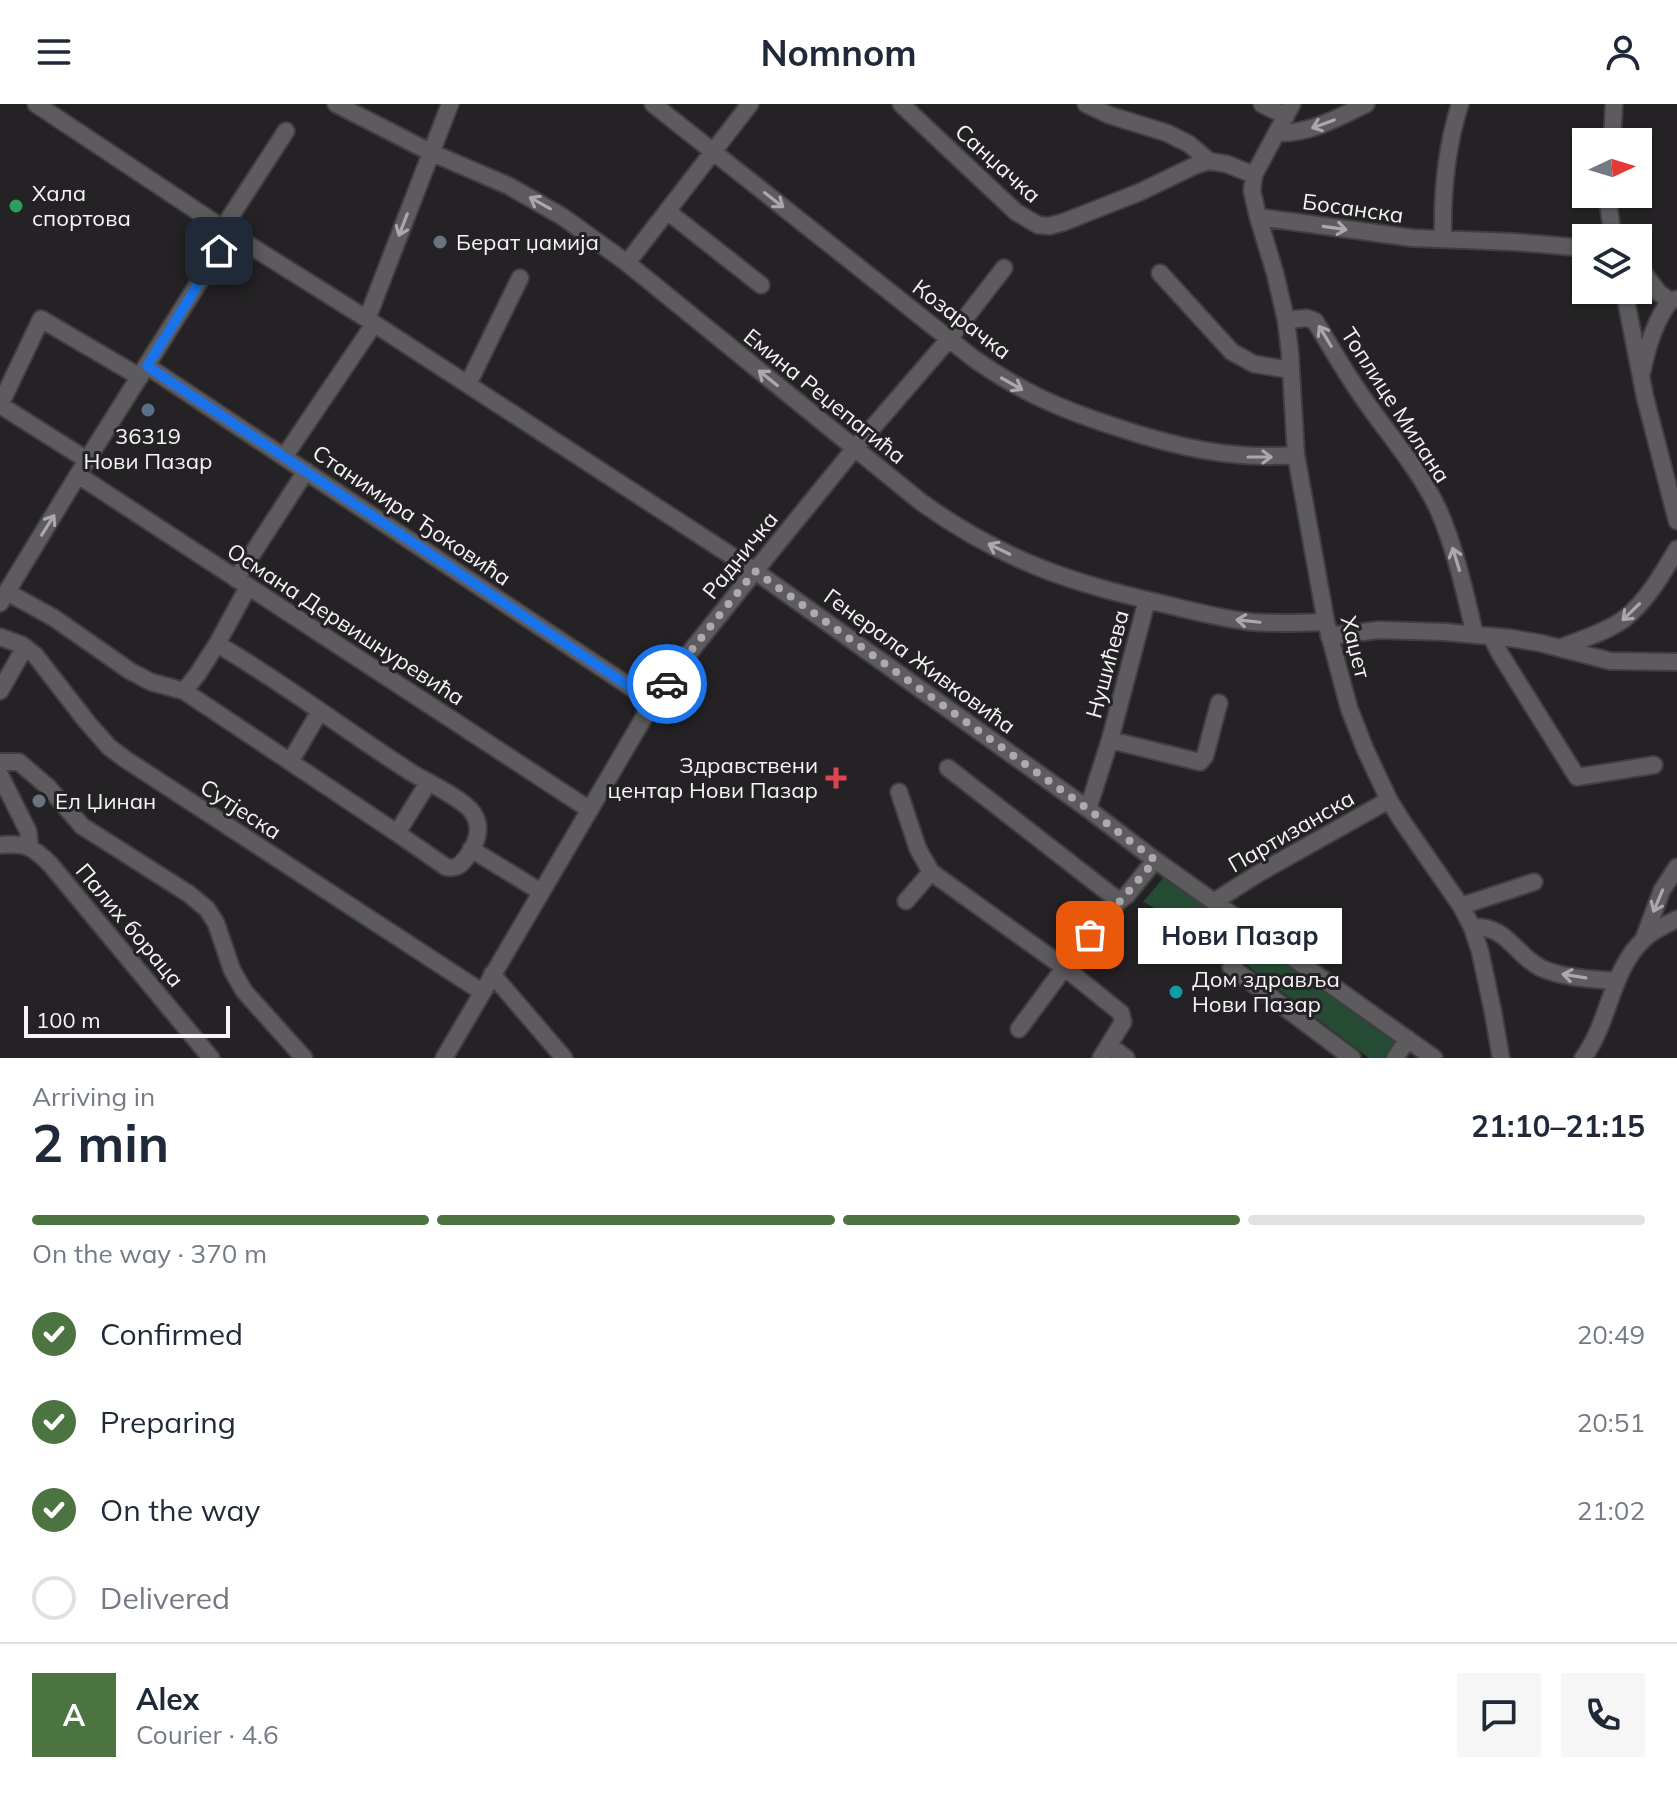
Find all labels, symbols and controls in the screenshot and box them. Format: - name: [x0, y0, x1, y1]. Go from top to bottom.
- icon: menu: [32, 30, 76, 74]
- text: Nomnom: [760, 30, 917, 75]
- icon: person: [1601, 30, 1645, 74]
- street label: Санџачка: [949, 117, 1047, 209]
- one-way arrow: [1311, 117, 1336, 132]
- north arrow: [1572, 128, 1652, 208]
- map controls: [1572, 128, 1652, 304]
- place label: Хала спортова: [32, 179, 131, 232]
- street label: Босанска: [1301, 187, 1405, 229]
- one-way arrow: [763, 191, 784, 209]
- one-way arrow: [528, 195, 552, 210]
- marker: Хала спортова: [7, 197, 25, 215]
- one-way arrow: [394, 213, 409, 238]
- pin: [185, 217, 253, 285]
- one-way arrow: [1322, 221, 1347, 236]
- button: layers: [1572, 224, 1652, 304]
- place label: Берат џамија: [456, 228, 599, 256]
- icon: home: [197, 229, 241, 273]
- marker: Берат џамија: [431, 233, 449, 251]
- street label: Козарачка: [907, 273, 1017, 365]
- street label: Емина Реџепагића: [738, 322, 912, 470]
- street label: Топлице Милана: [1335, 322, 1457, 488]
- one-way arrow: [1316, 325, 1332, 348]
- one-way arrow: [758, 369, 779, 387]
- one-way arrow: [1000, 376, 1023, 392]
- marker: 36319 Нови Пазар: [139, 401, 157, 419]
- place label: 36319 Нови Пазар: [83, 422, 213, 475]
- street label: Станимира Ђоковића: [307, 438, 517, 592]
- one-way arrow: [1246, 449, 1273, 465]
- street label: Радничка: [696, 505, 784, 605]
- one-way arrow: [40, 514, 56, 537]
- street label: Османа Дервишнуревића: [222, 537, 470, 711]
- one-way arrow: [987, 541, 1011, 556]
- one-way arrow: [1448, 547, 1462, 572]
- street label: Генерала Живковића: [819, 582, 1021, 740]
- one-way arrow: [1621, 602, 1641, 621]
- street label: Нушићева: [1079, 607, 1135, 721]
- street label: Хаџет: [1335, 613, 1377, 681]
- one-way arrow: [1235, 614, 1262, 629]
- courier: [627, 644, 707, 724]
- icon: car: [645, 662, 689, 706]
- place label: Здравствени центар Нови Пазар: [608, 751, 818, 804]
- marker: Здравствени центар Нови Пазар: [825, 767, 847, 789]
- street label: Сутјеска: [195, 773, 287, 845]
- street label: Партизанска: [1223, 784, 1359, 878]
- place label: Ел Џинан: [55, 787, 156, 815]
- marker: Ел Џинан: [30, 792, 48, 810]
- street label: Палих бораца: [70, 857, 190, 993]
- one-way arrow: [1649, 889, 1664, 913]
- pin: [1056, 901, 1124, 969]
- callout: Нови Пазар: [1138, 907, 1342, 963]
- icon: bag: [1068, 913, 1112, 957]
- text: Нови Пазар: [1161, 919, 1319, 952]
- place label: Дом здравља Нови Пазар: [1192, 965, 1340, 1018]
- one-way arrow: [1562, 968, 1587, 983]
- marker: Дом здравља Нови Пазар: [1167, 983, 1185, 1001]
- scale bar: [24, 1002, 230, 1038]
- text: 100 m: [36, 1006, 101, 1034]
- text: Arriving in: [32, 1080, 155, 1113]
- text: 21:10–21:15: [1471, 1107, 1645, 1145]
- text: 2 min: [32, 1110, 169, 1175]
- text: On the way · 370 m: [32, 1237, 267, 1270]
- icon: check: [32, 1312, 76, 1356]
- text: Confirmed: [100, 1315, 243, 1353]
- text: 20:49: [1577, 1318, 1645, 1351]
- icon: check: [32, 1400, 76, 1444]
- text: Preparing: [100, 1403, 236, 1441]
- text: 20:51: [1577, 1406, 1645, 1439]
- icon: check: [32, 1488, 76, 1532]
- text: On the way: [100, 1491, 260, 1529]
- text: 21:02: [1577, 1494, 1645, 1527]
- text: Delivered: [100, 1579, 230, 1617]
- button: chat: [1457, 1673, 1541, 1757]
- button: phone: [1561, 1673, 1645, 1757]
- text: Alex: [136, 1680, 199, 1718]
- text: A: [63, 1696, 85, 1734]
- text: Courier · 4.6: [136, 1718, 279, 1751]

